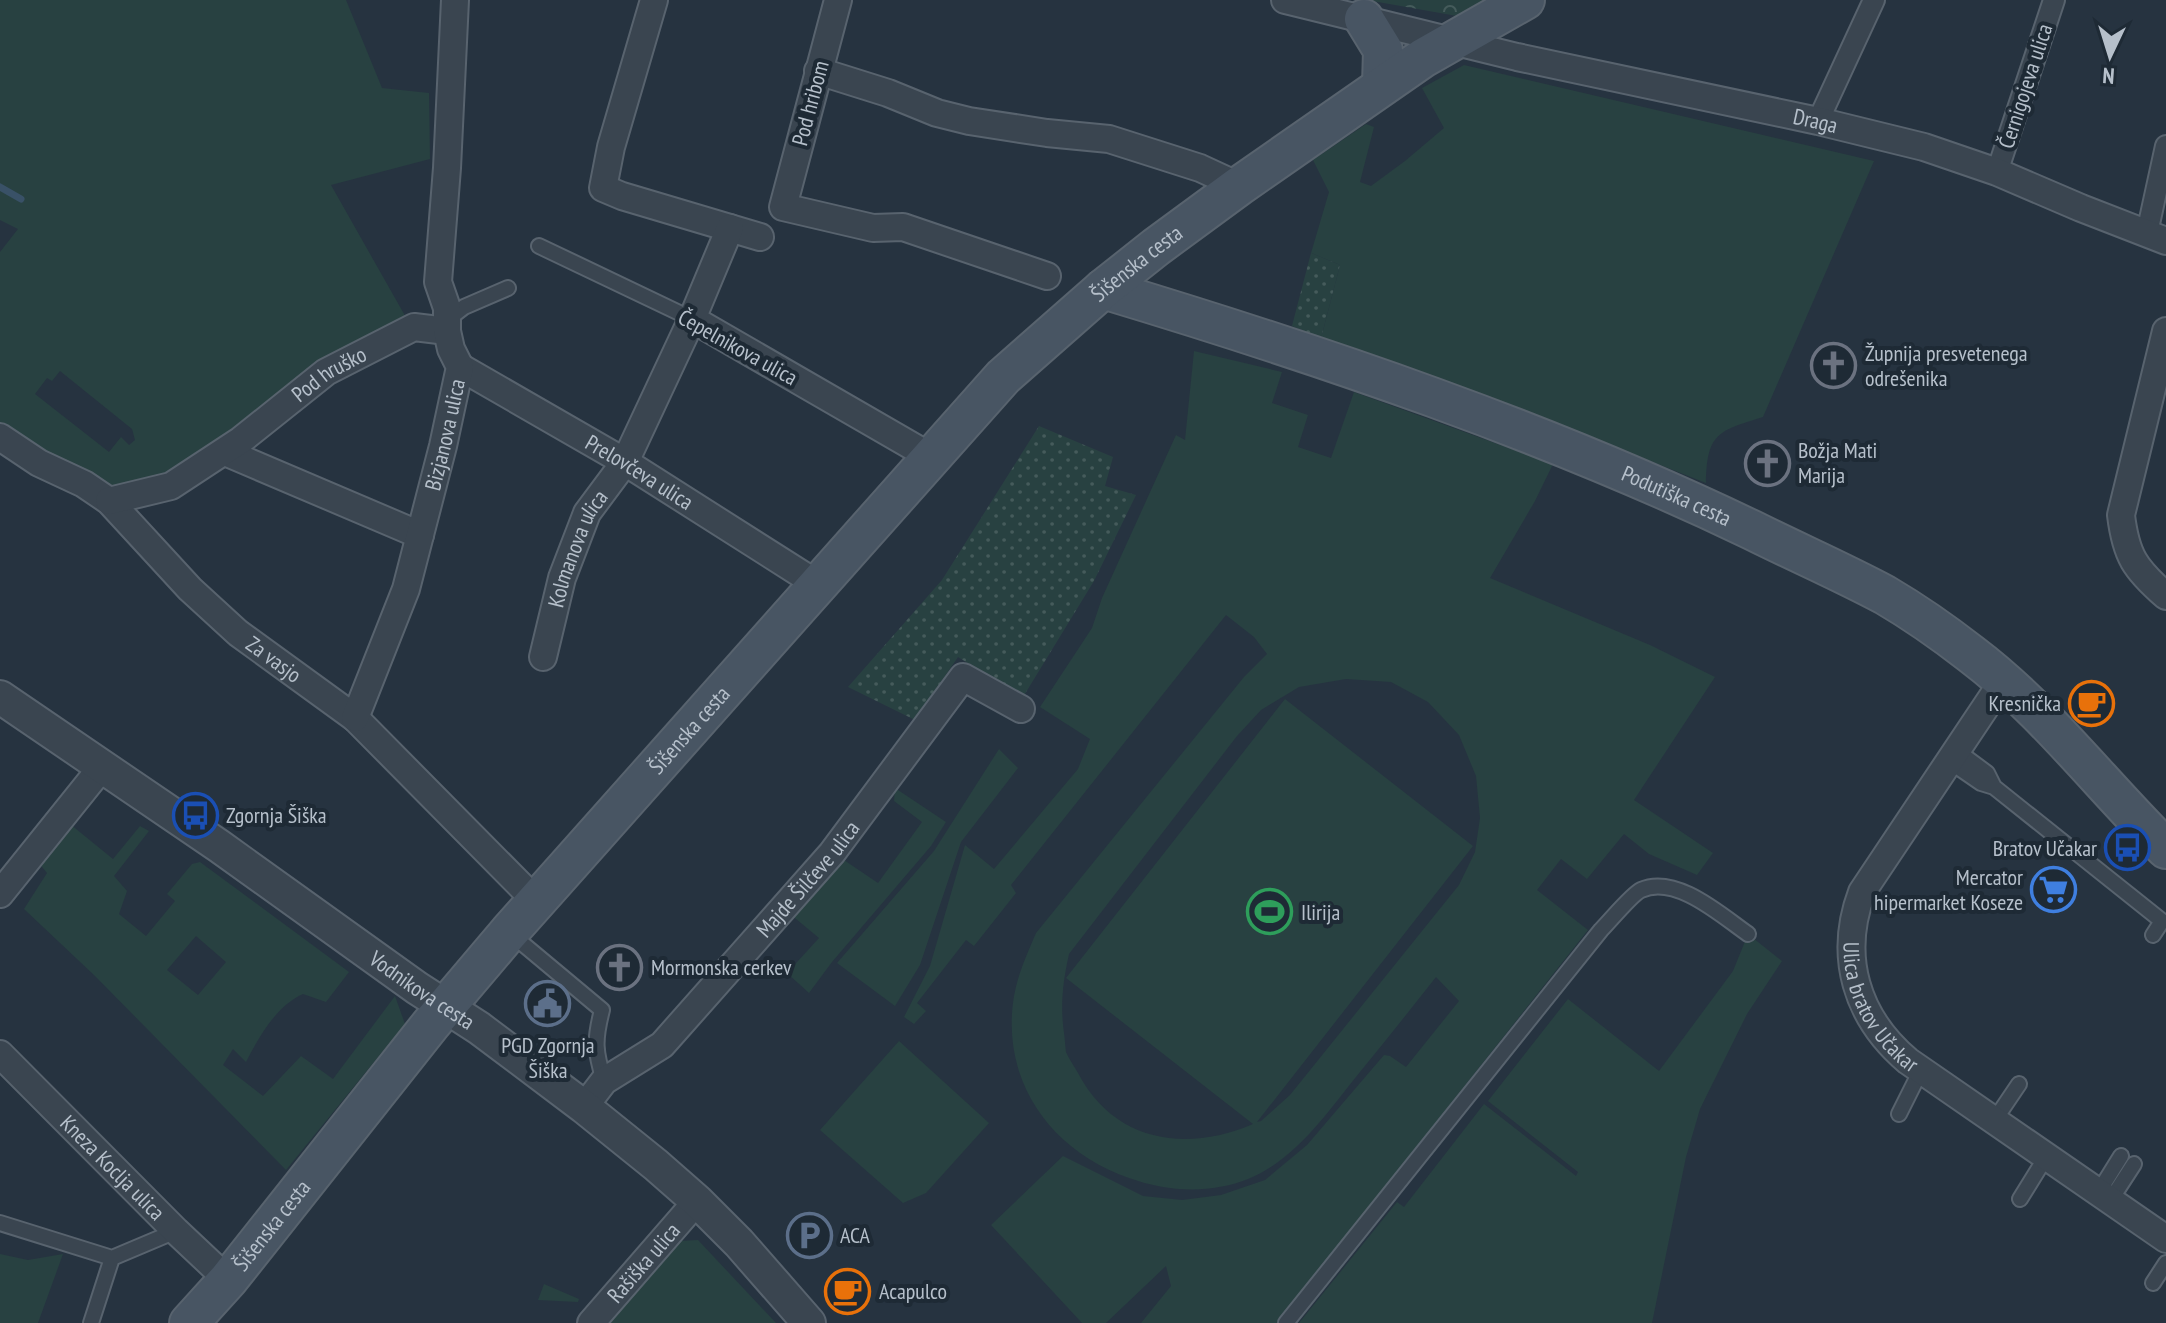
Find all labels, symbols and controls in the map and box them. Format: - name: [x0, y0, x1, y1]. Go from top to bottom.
- north arrow: [2070, 16, 2150, 96]
- street label: Černigojeva ulica: [1992, 20, 2058, 152]
- street label: Pod hribom: [785, 57, 835, 149]
- text: N: [2102, 62, 2116, 90]
- street label: Draga: [1791, 102, 1841, 139]
- street label: Šišenska cesta: [1085, 218, 1188, 307]
- street label: Čepelnikova ulica: [673, 303, 803, 391]
- place label: Župnija presvetenega odrešenika: [1865, 339, 2028, 392]
- street label: Pod hruško: [286, 340, 371, 408]
- church icon: Župnija presvetenega odrešenika: [1810, 342, 1858, 390]
- street label: Bizjanova ulica: [418, 376, 471, 493]
- street label: Prelovčeva ulica: [580, 428, 699, 516]
- place label: Božja Mati Marija: [1798, 436, 1877, 489]
- church icon: Božja Mati Marija: [1743, 439, 1791, 487]
- street label: Podutiška cesta: [1618, 459, 1736, 532]
- street label: Kolmanova ulica: [541, 484, 614, 610]
- street label: Za vasjo: [241, 630, 307, 689]
- cafe icon: Kresnička: [2068, 679, 2116, 727]
- street label: Šišenska cesta: [642, 680, 736, 780]
- place label: Kresnička: [1988, 689, 2061, 717]
- bus stop icon: Zgornja Šiška: [171, 791, 219, 839]
- place label: Zgornja Šiška: [226, 801, 327, 829]
- street label: Majde Šilčeve ulica: [750, 815, 865, 943]
- bus stop icon: Bratov Učakar: [2104, 824, 2152, 872]
- place label: Bratov Učakar: [1993, 834, 2097, 862]
- place label: Mercator hipermarket Koseze: [1874, 863, 2023, 916]
- supermarket icon: Mercator hipermarket Koseze: [2030, 866, 2078, 914]
- sports icon: Ilirija: [1246, 888, 1294, 936]
- place label: Ilirija: [1301, 898, 1340, 926]
- street label: Ulica bratov Učakar: [1838, 942, 1924, 1078]
- church icon: Mormonska cerkev: [596, 943, 644, 991]
- street label: Vodnikova cesta: [363, 944, 480, 1036]
- place label: Mormonska cerkev: [651, 953, 792, 981]
- public building icon: PGD Zgornja Šiška: [524, 980, 572, 1028]
- place label: PGD Zgornja Šiška: [501, 1031, 595, 1084]
- street label: Kneza Koclja ulica: [55, 1109, 171, 1226]
- street label: Šišenska cesta: [227, 1174, 316, 1276]
- parking icon: ACA: [785, 1211, 833, 1259]
- street label: Rašiška ulica: [601, 1217, 686, 1308]
- place label: ACA: [840, 1221, 870, 1249]
- cafe icon: Acapulco: [824, 1267, 872, 1315]
- place label: Acapulco: [879, 1277, 947, 1305]

